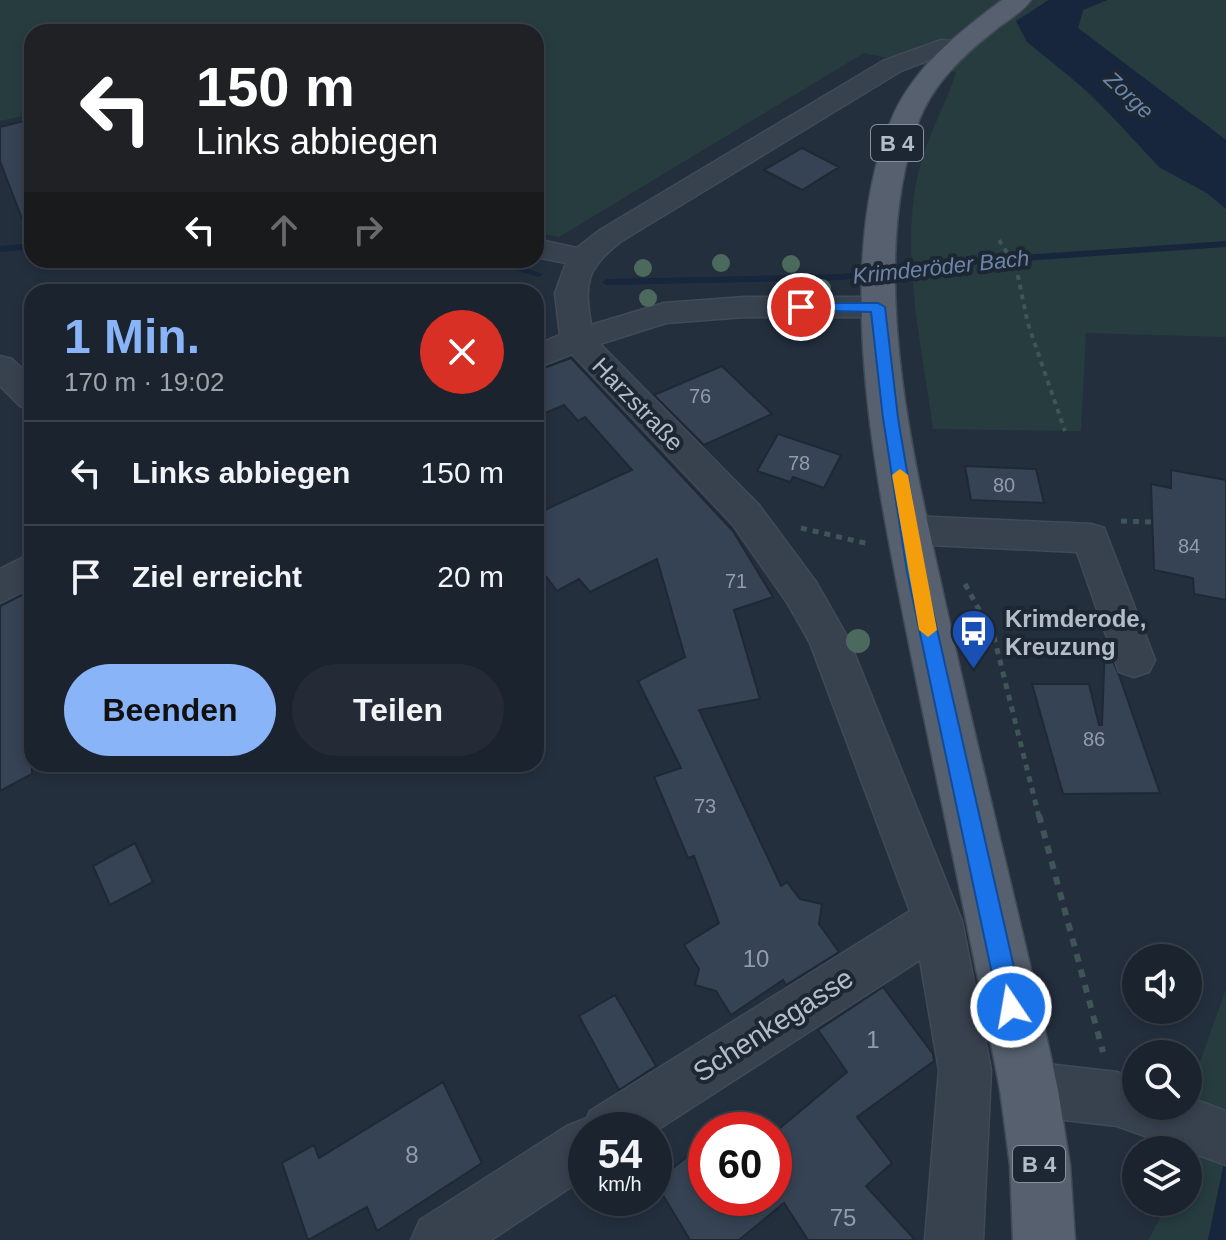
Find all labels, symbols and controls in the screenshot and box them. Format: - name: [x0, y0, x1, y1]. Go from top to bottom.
- text: 150 m: [196, 55, 355, 118]
- icon: left: [64, 56, 168, 160]
- water label: Zorge: [1099, 66, 1159, 124]
- text: Links abbiegen: [196, 121, 438, 162]
- road number: B 4: [871, 125, 923, 161]
- icon: left: [178, 208, 222, 252]
- icon: ahead: [262, 208, 306, 252]
- icon: right: [346, 208, 390, 252]
- water label: Krimderöder Bach: [852, 245, 1030, 289]
- pin: [767, 273, 835, 341]
- icon: arrive: [779, 285, 823, 329]
- text: 1 Min.: [64, 310, 200, 363]
- button: close: [420, 310, 504, 394]
- street label: Harzstraße: [587, 352, 689, 456]
- text: 170 m · 19:02: [64, 367, 224, 397]
- house number: 76: [689, 385, 711, 407]
- icon: left: [64, 451, 108, 495]
- house number: 78: [788, 452, 810, 474]
- text: Links abbiegen: [132, 456, 350, 489]
- text: 150 m: [421, 456, 504, 489]
- house number: 80: [993, 474, 1015, 496]
- house number: 84: [1178, 535, 1200, 557]
- icon: arrive: [64, 555, 108, 599]
- text: Ziel erreicht: [132, 560, 302, 593]
- text: 20 m: [437, 560, 504, 593]
- house number: 71: [725, 570, 747, 592]
- place label: Krimderode, Kreuzung: [1005, 605, 1146, 660]
- bus stop icon: Krimderode, Kreuzung: [950, 608, 998, 671]
- button: Beenden: [64, 664, 276, 756]
- button: Teilen: [292, 664, 504, 756]
- house number: 86: [1083, 728, 1105, 750]
- house number: 73: [694, 795, 716, 817]
- map controls: [1122, 944, 1202, 1216]
- button: sound: [1122, 944, 1202, 1024]
- house number: 10: [743, 945, 769, 972]
- street label: Schenkegasse: [688, 962, 858, 1088]
- position arrow: [969, 965, 1053, 1049]
- house number: 1: [866, 1026, 880, 1053]
- button: search: [1122, 1040, 1202, 1120]
- speed limit sign: 60: [688, 1112, 792, 1216]
- text: 54: [598, 1132, 642, 1176]
- button: layers: [1122, 1136, 1202, 1216]
- house number: 8: [405, 1141, 419, 1168]
- road number: B 4: [1013, 1146, 1065, 1182]
- text: km/h: [598, 1173, 642, 1195]
- house number: 75: [830, 1204, 856, 1231]

